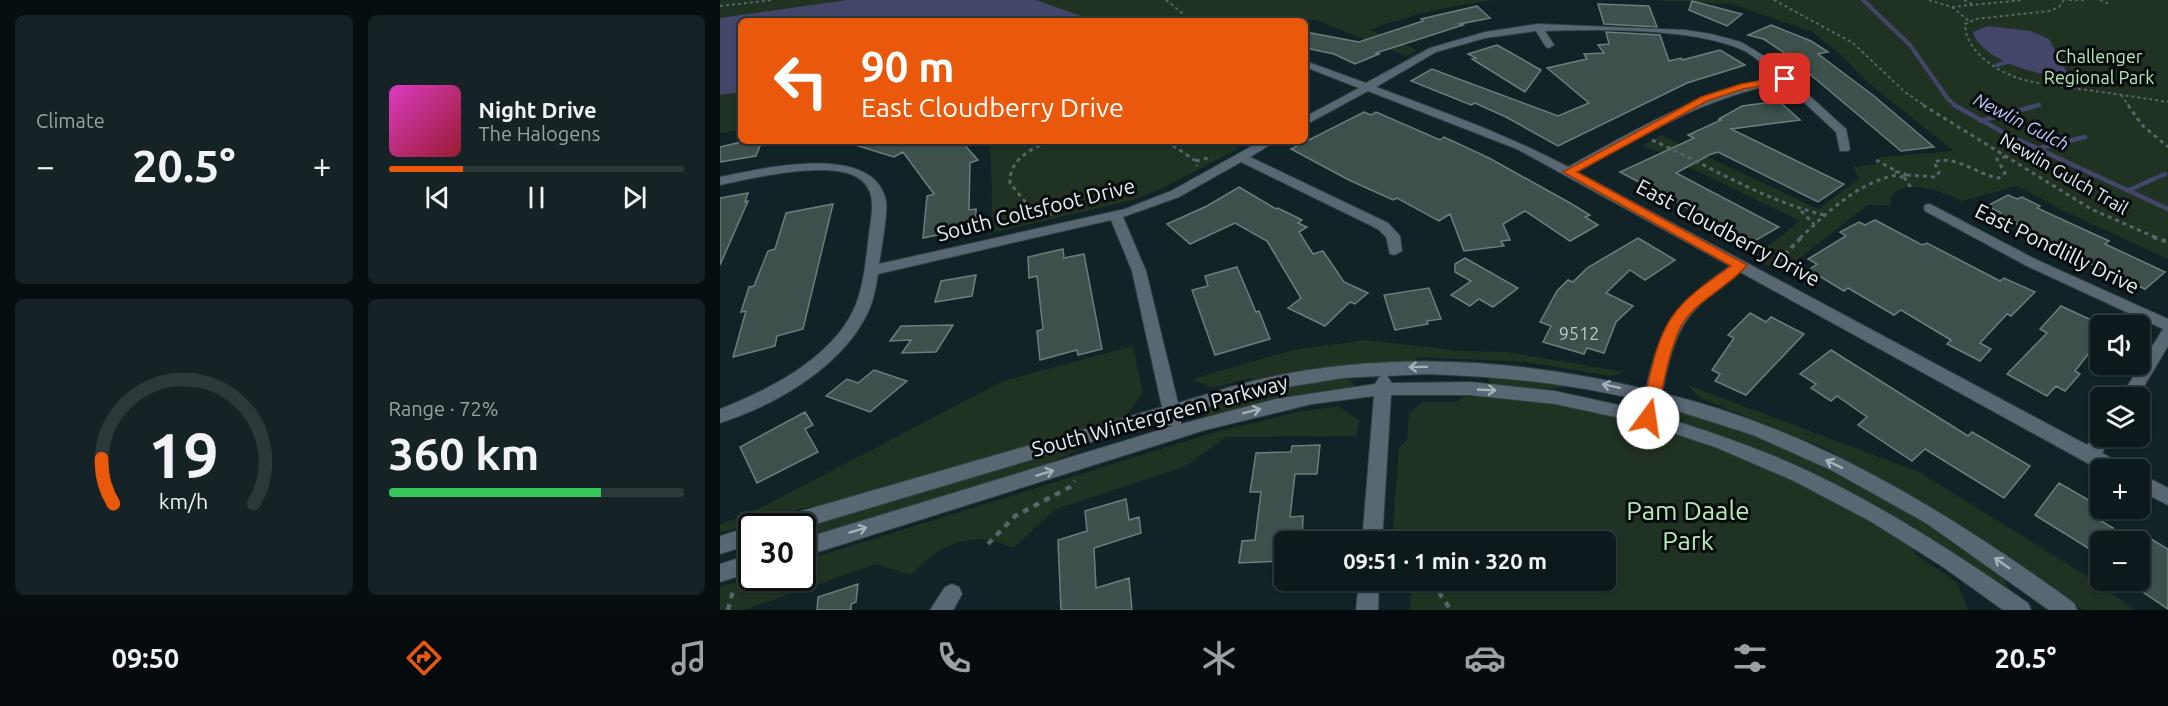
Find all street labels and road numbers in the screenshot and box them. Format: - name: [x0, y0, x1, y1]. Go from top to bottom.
- street label: Newlin Gulch Trail: [1997, 128, 2132, 218]
- street label: South Coltsfoot Drive: [934, 173, 1137, 245]
- street label: East Cloudberry Drive: [1633, 174, 1824, 291]
- street label: East Pondlilly Drive: [1971, 198, 2143, 298]
- street label: South Wintergreen Parkway: [1029, 369, 1290, 461]

